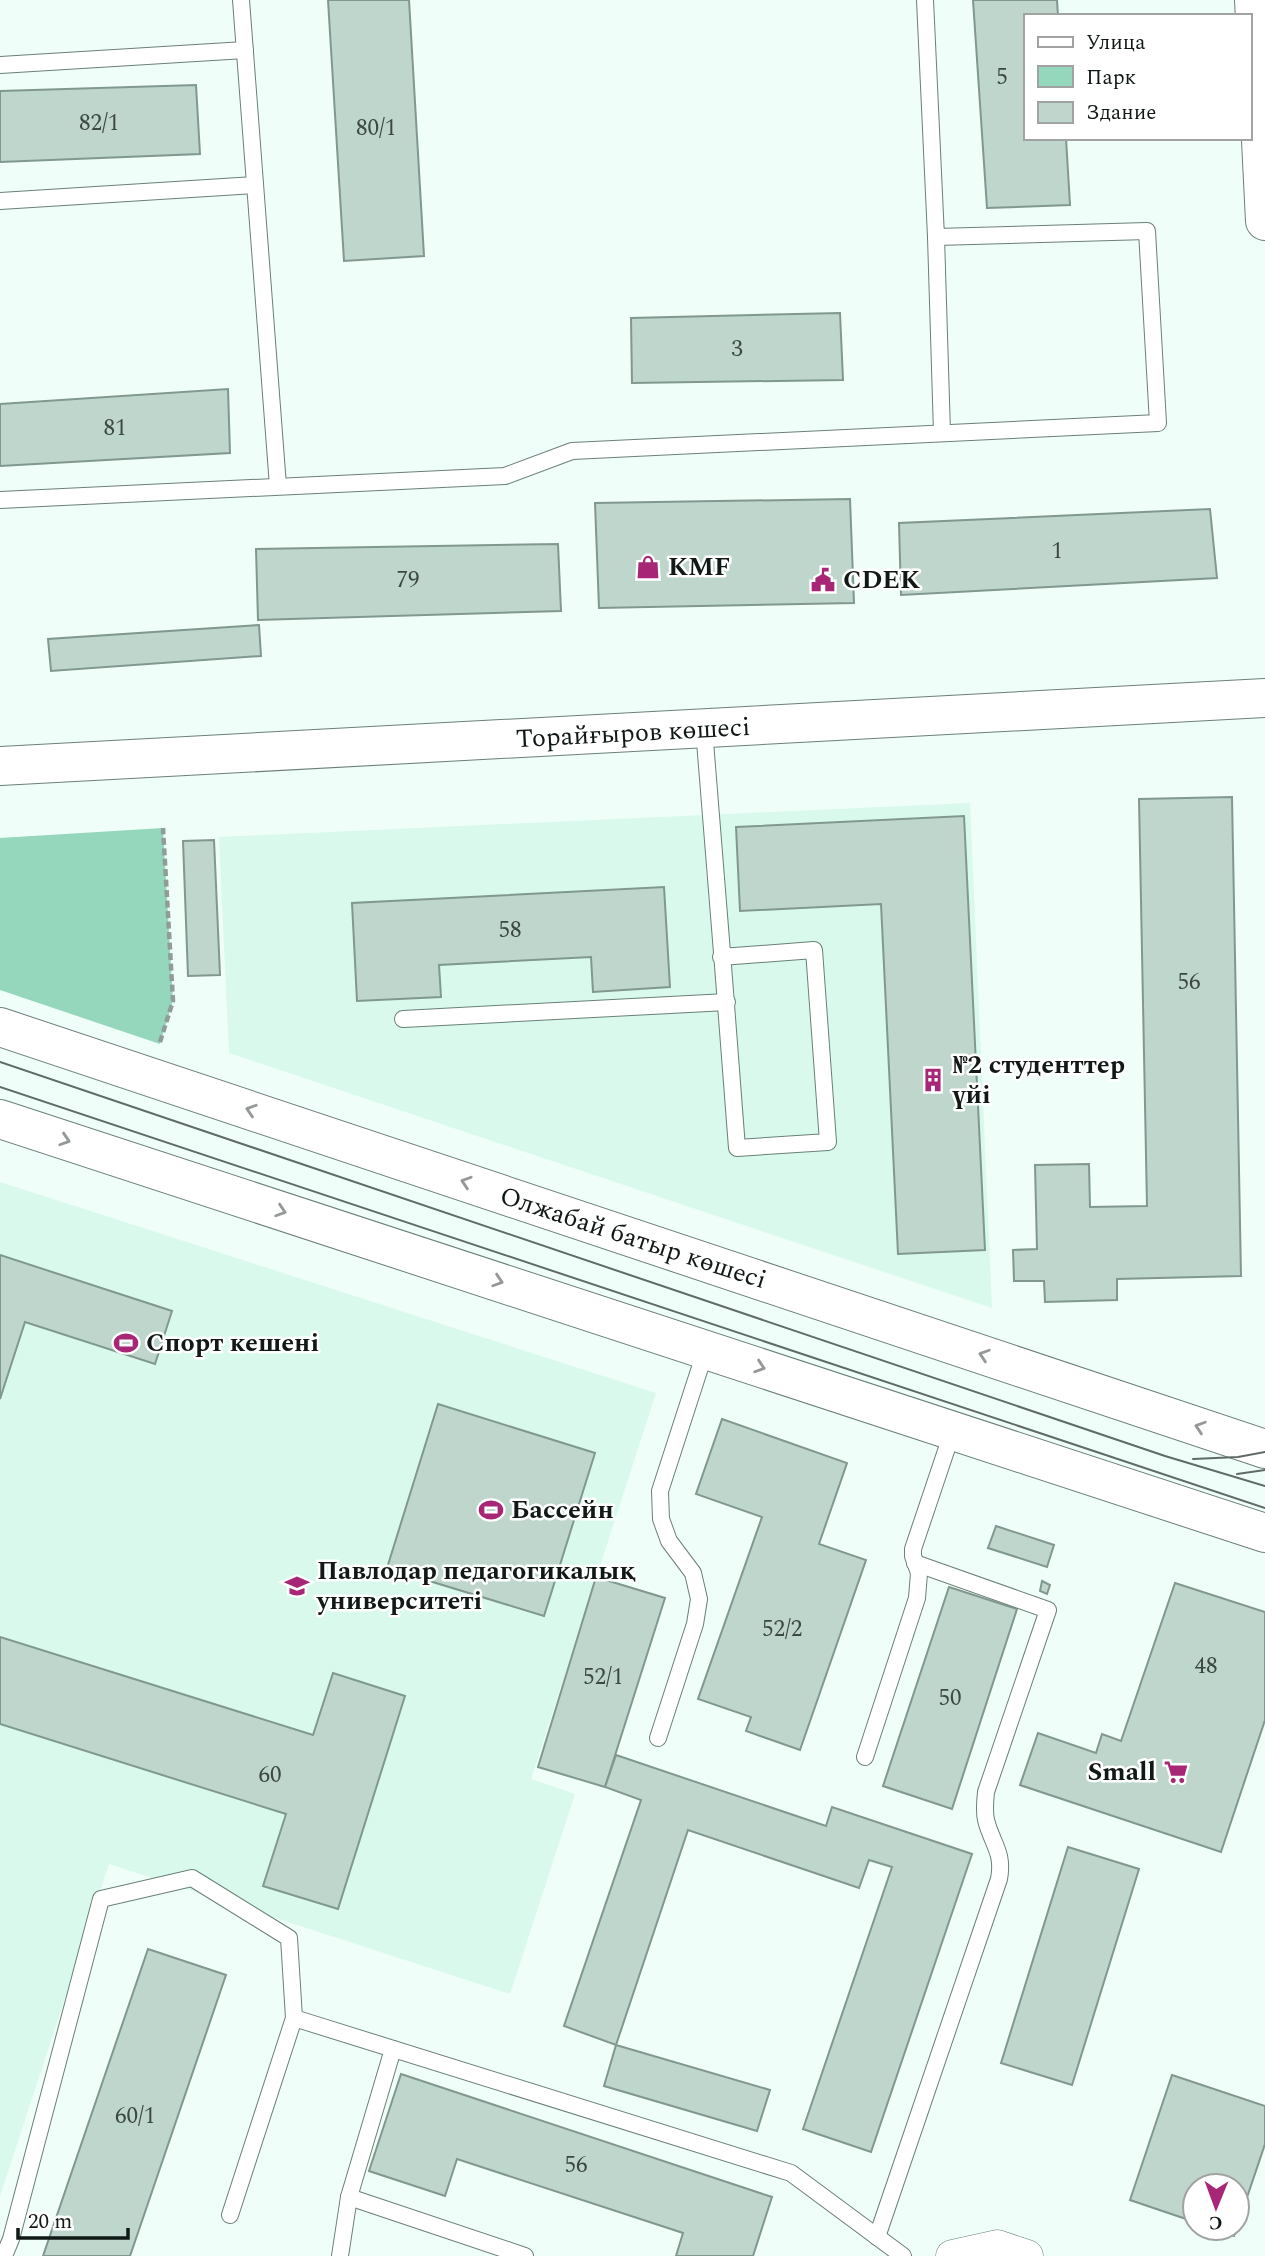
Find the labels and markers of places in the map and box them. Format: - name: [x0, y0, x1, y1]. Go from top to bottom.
- place label: KMF: [668, 547, 730, 587]
- shop icon: KMF: [634, 553, 662, 581]
- place label: CDEK: [843, 560, 920, 600]
- public building icon: CDEK: [809, 566, 837, 594]
- place label: №2 студенттер үйі: [952, 1045, 1125, 1115]
- building icon: №2 студенттер үйі: [919, 1066, 947, 1094]
- place label: Спорт кешені: [146, 1323, 319, 1363]
- sports icon: Спорт кешені: [112, 1329, 140, 1357]
- place label: Бассейн: [511, 1490, 614, 1530]
- sports icon: Бассейн: [477, 1496, 505, 1524]
- place label: Павлодар педагогикалық университеті: [316, 1551, 635, 1621]
- school or university icon: Павлодар педагогикалық университеті: [283, 1572, 311, 1600]
- place label: Small: [1087, 1752, 1156, 1792]
- supermarket icon: Small: [1162, 1758, 1190, 1786]

